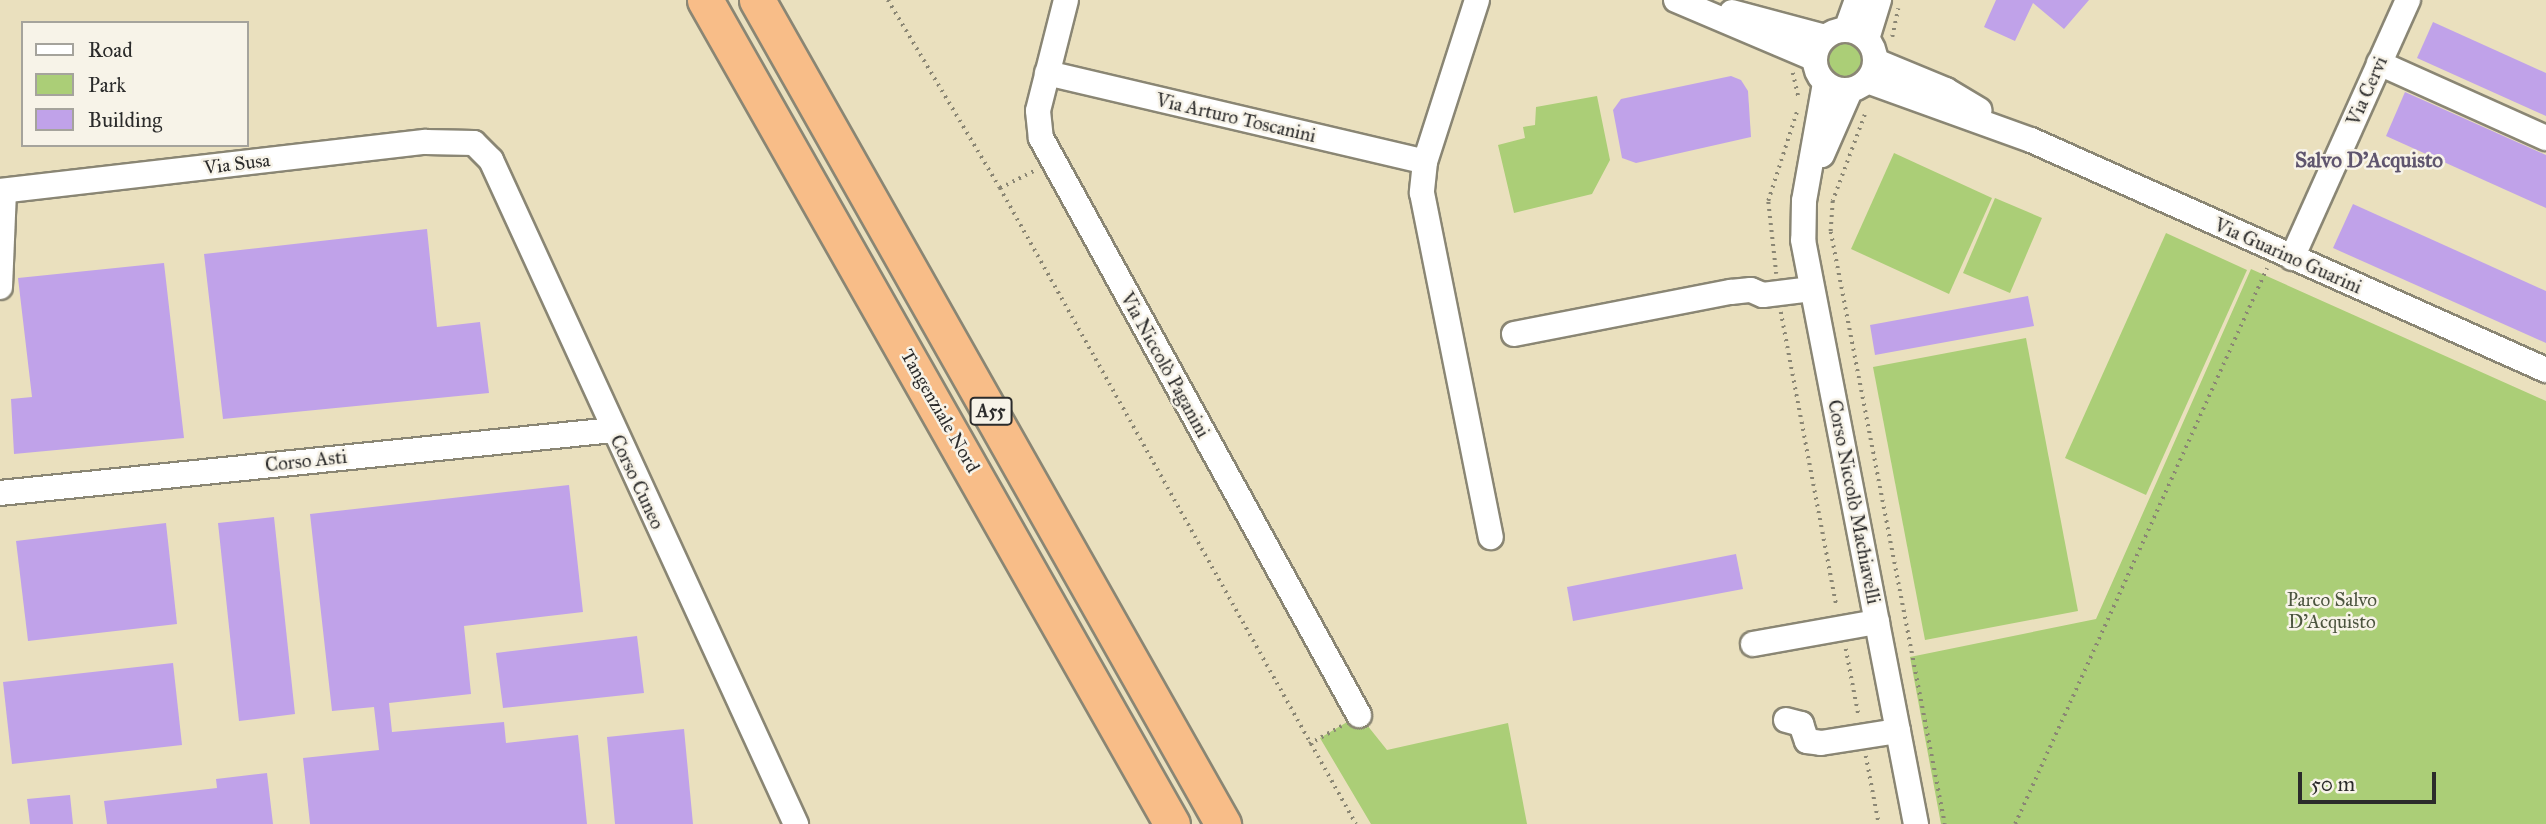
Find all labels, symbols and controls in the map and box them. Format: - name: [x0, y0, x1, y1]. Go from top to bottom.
- legend: [21, 21, 248, 147]
- text: Road: [88, 37, 133, 63]
- street label: Via Cervi: [2342, 53, 2392, 129]
- text: Park: [88, 72, 126, 98]
- street label: Via Arturo Toscanini: [1154, 89, 1318, 147]
- text: Building: [88, 107, 162, 133]
- district label: Salvo D'Acquisto: [2295, 147, 2443, 173]
- street label: Via Susa: [203, 149, 271, 179]
- street label: Via Guarino Guarini: [2211, 213, 2365, 299]
- street label: Via Niccolò Paganini: [1116, 288, 1214, 442]
- street label: Tangenziale Nord: [896, 345, 984, 477]
- road number: A55: [968, 396, 1014, 426]
- street label: Corso Niccolò Machiavelli: [1823, 398, 1885, 606]
- street label: Corso Cuneo: [605, 431, 669, 533]
- street label: Corso Asti: [264, 445, 348, 477]
- park label: Parco Salvo D'Acquisto: [2287, 589, 2377, 633]
- scale bar: [2301, 758, 2439, 802]
- text: 50 m: [2311, 771, 2355, 797]

